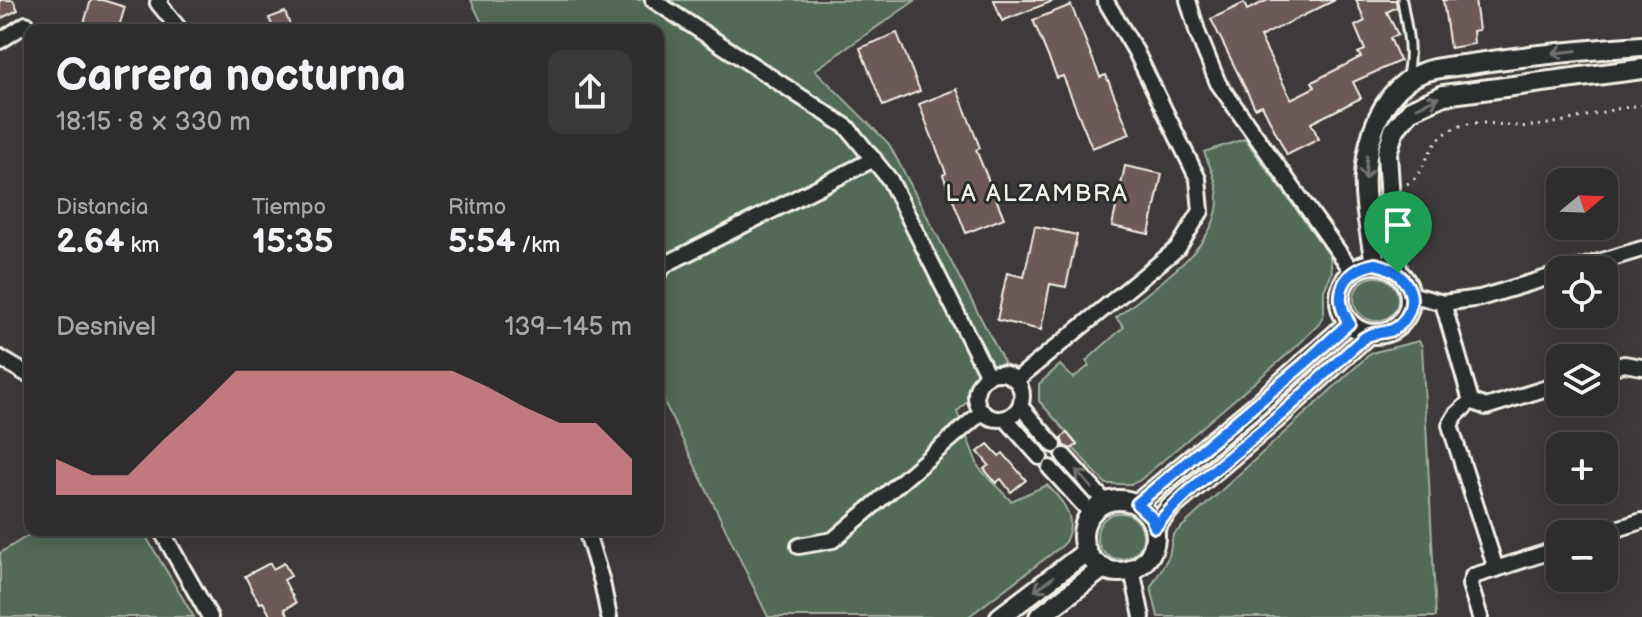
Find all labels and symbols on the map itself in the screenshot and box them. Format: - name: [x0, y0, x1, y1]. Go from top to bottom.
- one-way arrow: [1551, 45, 1578, 60]
- one-way arrow: [1415, 93, 1439, 108]
- one-way arrow: [1358, 154, 1373, 180]
- north arrow: [1546, 168, 1618, 240]
- district label: LA ALZAMBRA: [945, 179, 1129, 208]
- pin: [1364, 191, 1432, 273]
- one-way arrow: [1076, 469, 1094, 489]
- one-way arrow: [1034, 575, 1055, 593]

